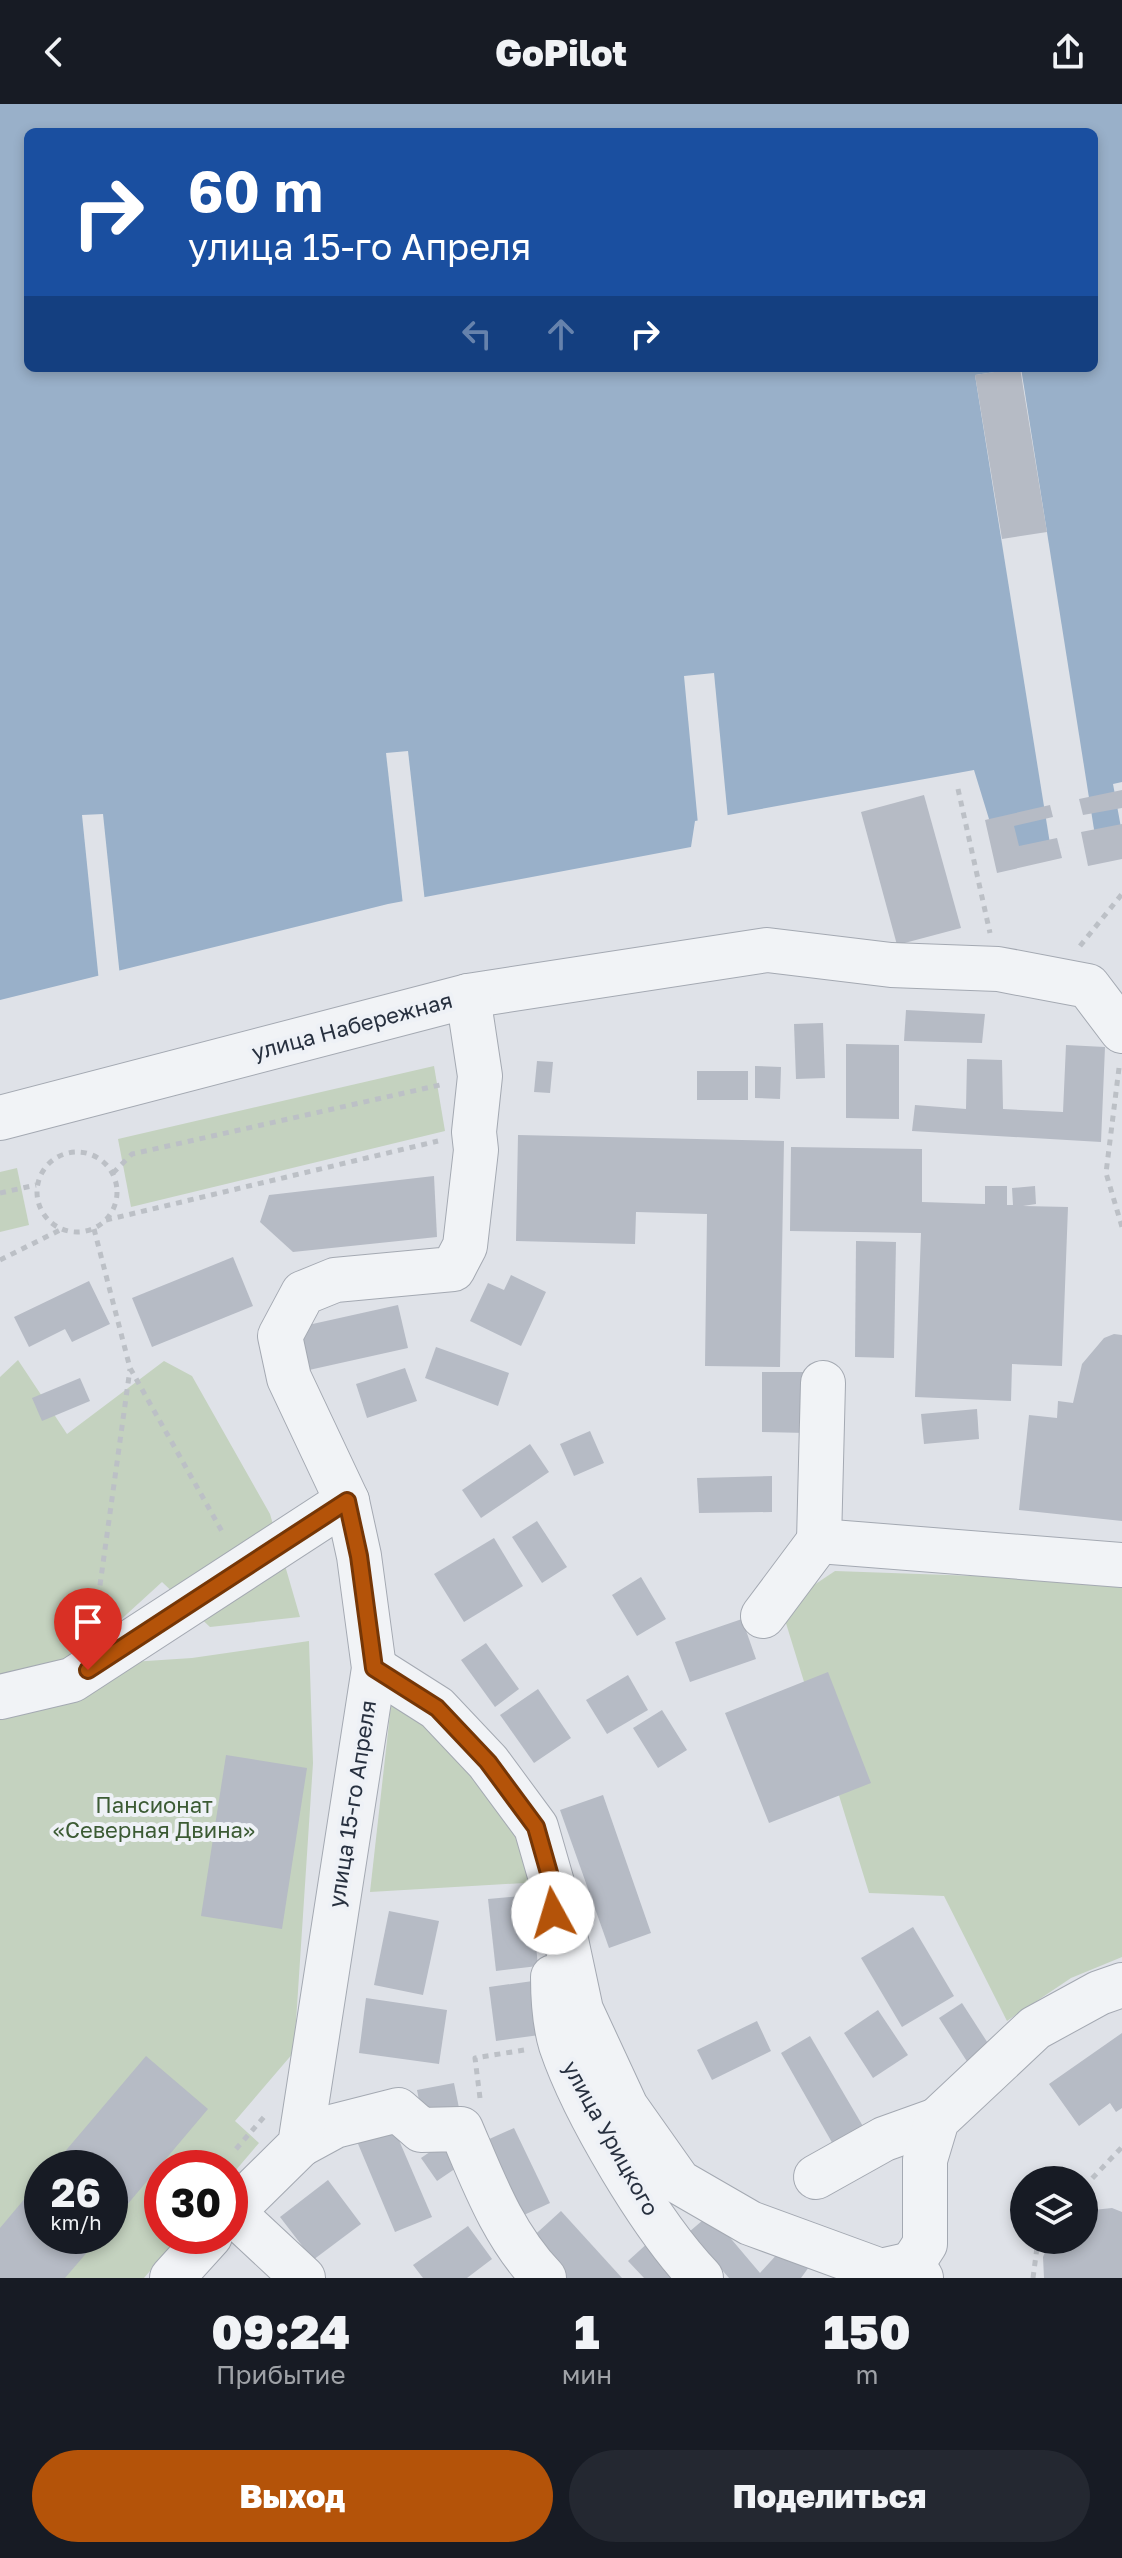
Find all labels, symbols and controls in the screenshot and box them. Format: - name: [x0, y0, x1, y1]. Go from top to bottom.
- icon: back: [32, 30, 76, 74]
- icon: share: [1046, 30, 1090, 74]
- text: GoPilot: [495, 31, 627, 74]
- text: 60 m: [188, 157, 323, 224]
- icon: right: [56, 160, 160, 264]
- text: улица 15-го Апреля: [188, 225, 531, 268]
- icon: left: [455, 312, 499, 356]
- icon: ahead: [539, 312, 583, 356]
- icon: right: [623, 312, 667, 356]
- street label: улица Набережная: [248, 986, 455, 1065]
- pin: [54, 1588, 122, 1670]
- icon: arrive: [66, 1600, 110, 1644]
- street label: улица 15-го Апреля: [322, 1698, 381, 1910]
- park label: Пансионат «Северная Двина»: [53, 1791, 255, 1843]
- position arrow: [511, 1871, 595, 1955]
- street label: улица Урицкого: [558, 2056, 665, 2220]
- speed limit sign: 30: [144, 2150, 248, 2254]
- map controls: [1010, 2166, 1098, 2254]
- button: layers: [1010, 2166, 1098, 2254]
- text: 26: [51, 2168, 101, 2216]
- text: km/h: [51, 2210, 101, 2234]
- text: 09:24: [211, 2302, 350, 2360]
- text: 1: [574, 2302, 600, 2360]
- text: 150: [823, 2302, 911, 2360]
- text: Прибытие: [216, 2359, 346, 2390]
- text: мин: [562, 2359, 612, 2390]
- text: m: [856, 2359, 879, 2390]
- button: Выход: [32, 2450, 553, 2542]
- button: Поделиться: [569, 2450, 1090, 2542]

